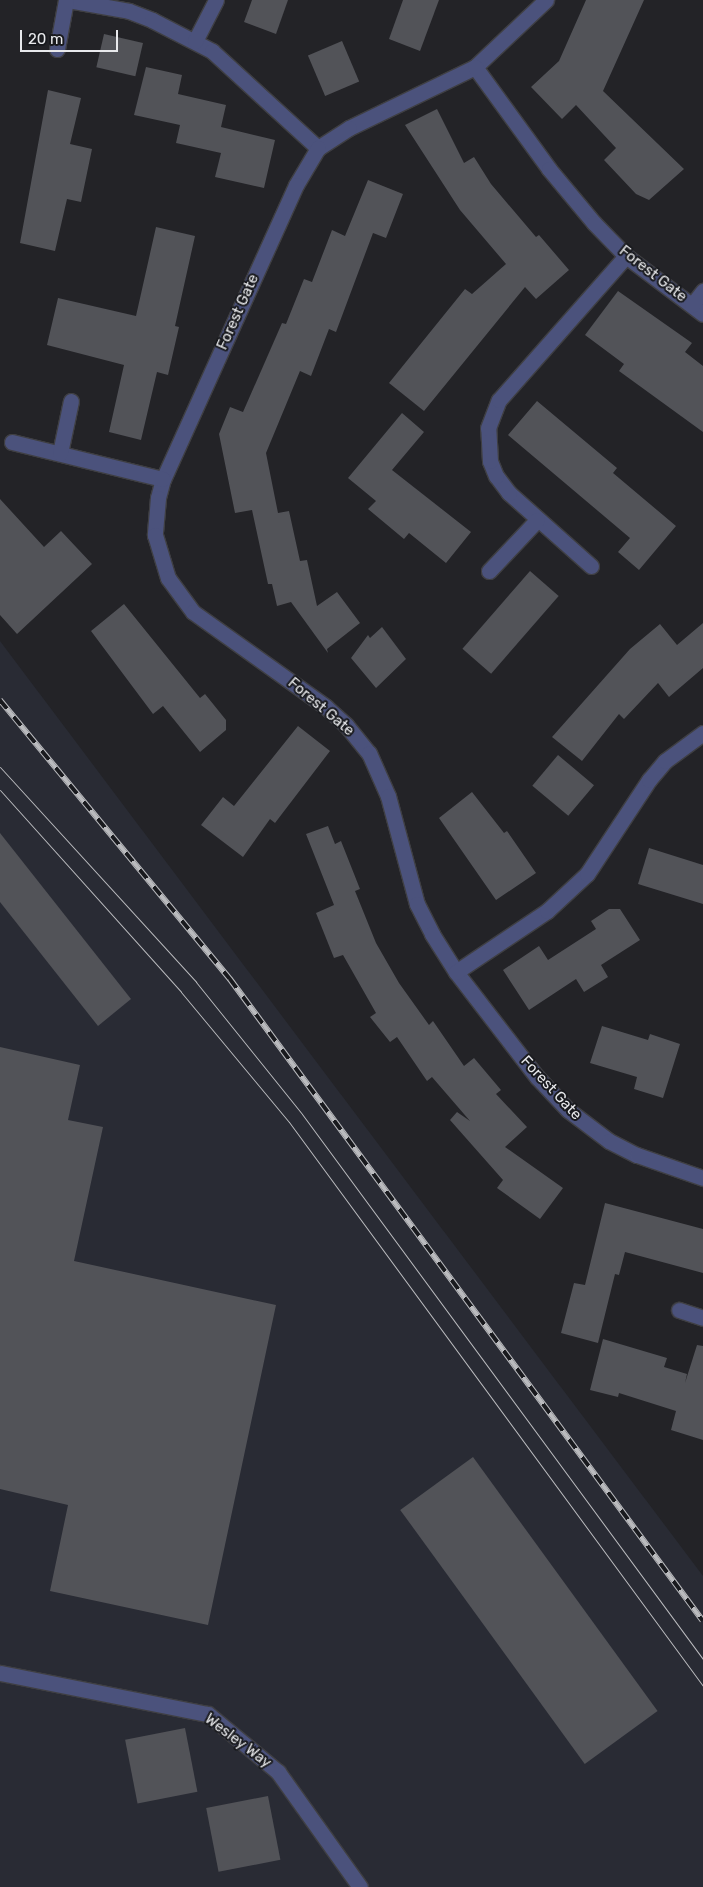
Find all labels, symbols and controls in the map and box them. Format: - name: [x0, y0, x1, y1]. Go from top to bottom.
- scale bar: [22, 20, 120, 52]
- text: 20 m: [28, 30, 63, 48]
- street label: Forest Gate: [616, 242, 690, 306]
- street label: Forest Gate: [213, 271, 263, 353]
- street label: Forest Gate: [284, 674, 358, 740]
- street label: Forest Gate: [517, 1052, 585, 1124]
- street label: Wesley Way: [201, 1710, 275, 1772]

